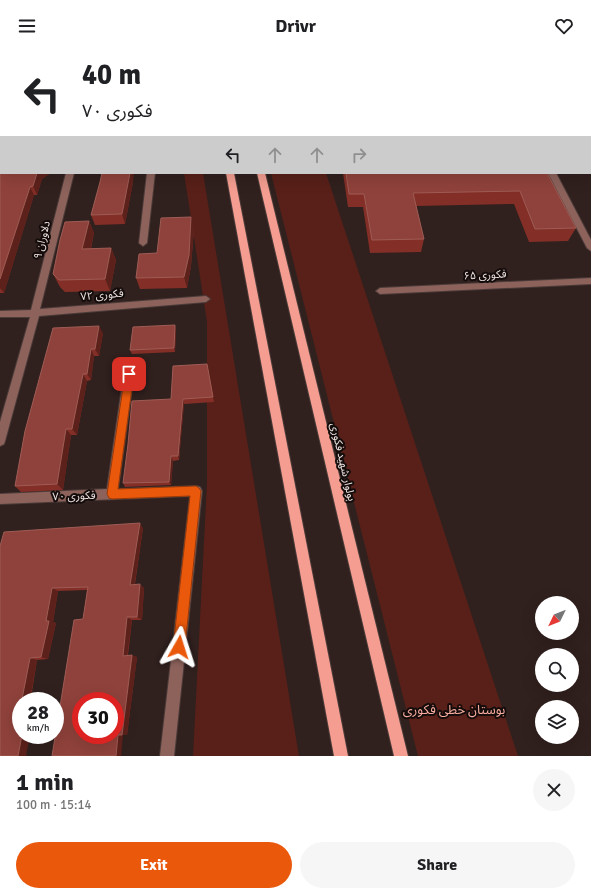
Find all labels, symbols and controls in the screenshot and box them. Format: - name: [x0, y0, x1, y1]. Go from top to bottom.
- icon: menu: [16, 15, 38, 37]
- text: Drivr: [275, 15, 316, 37]
- icon: heart: [553, 15, 575, 37]
- text: 40 m: [82, 58, 141, 92]
- icon: left: [16, 68, 68, 120]
- text: فکوری ۷۰: [82, 100, 153, 122]
- icon: left: [222, 144, 244, 166]
- icon: ahead: [264, 144, 286, 166]
- icon: ahead: [306, 144, 328, 166]
- icon: right: [348, 144, 370, 166]
- street label: دلاوران ۹: [31, 219, 53, 261]
- street label: فکوری ۶۵: [463, 267, 507, 283]
- street label: فکوری ۷۲: [80, 287, 124, 303]
- pin: [112, 357, 146, 391]
- icon: arrive: [118, 363, 140, 385]
- street label: بولوار شهید فکوری: [328, 422, 358, 502]
- street label: فکوری ۷۰: [52, 489, 96, 503]
- north arrow: [535, 596, 579, 640]
- map controls: [535, 596, 579, 744]
- position arrow: [158, 626, 200, 668]
- button: search: [535, 648, 579, 692]
- speed limit sign: 30: [72, 692, 124, 744]
- text: 28: [27, 700, 49, 725]
- button: layers: [535, 700, 579, 744]
- park label: بوستان خطی فکوری: [403, 702, 505, 718]
- text: km/h: [27, 722, 49, 734]
- text: 1 min: [16, 767, 74, 797]
- button: close: [533, 769, 575, 811]
- text: 100 m · 15:14: [16, 797, 92, 813]
- button: Exit: [16, 842, 292, 888]
- button: Share: [300, 842, 575, 888]

